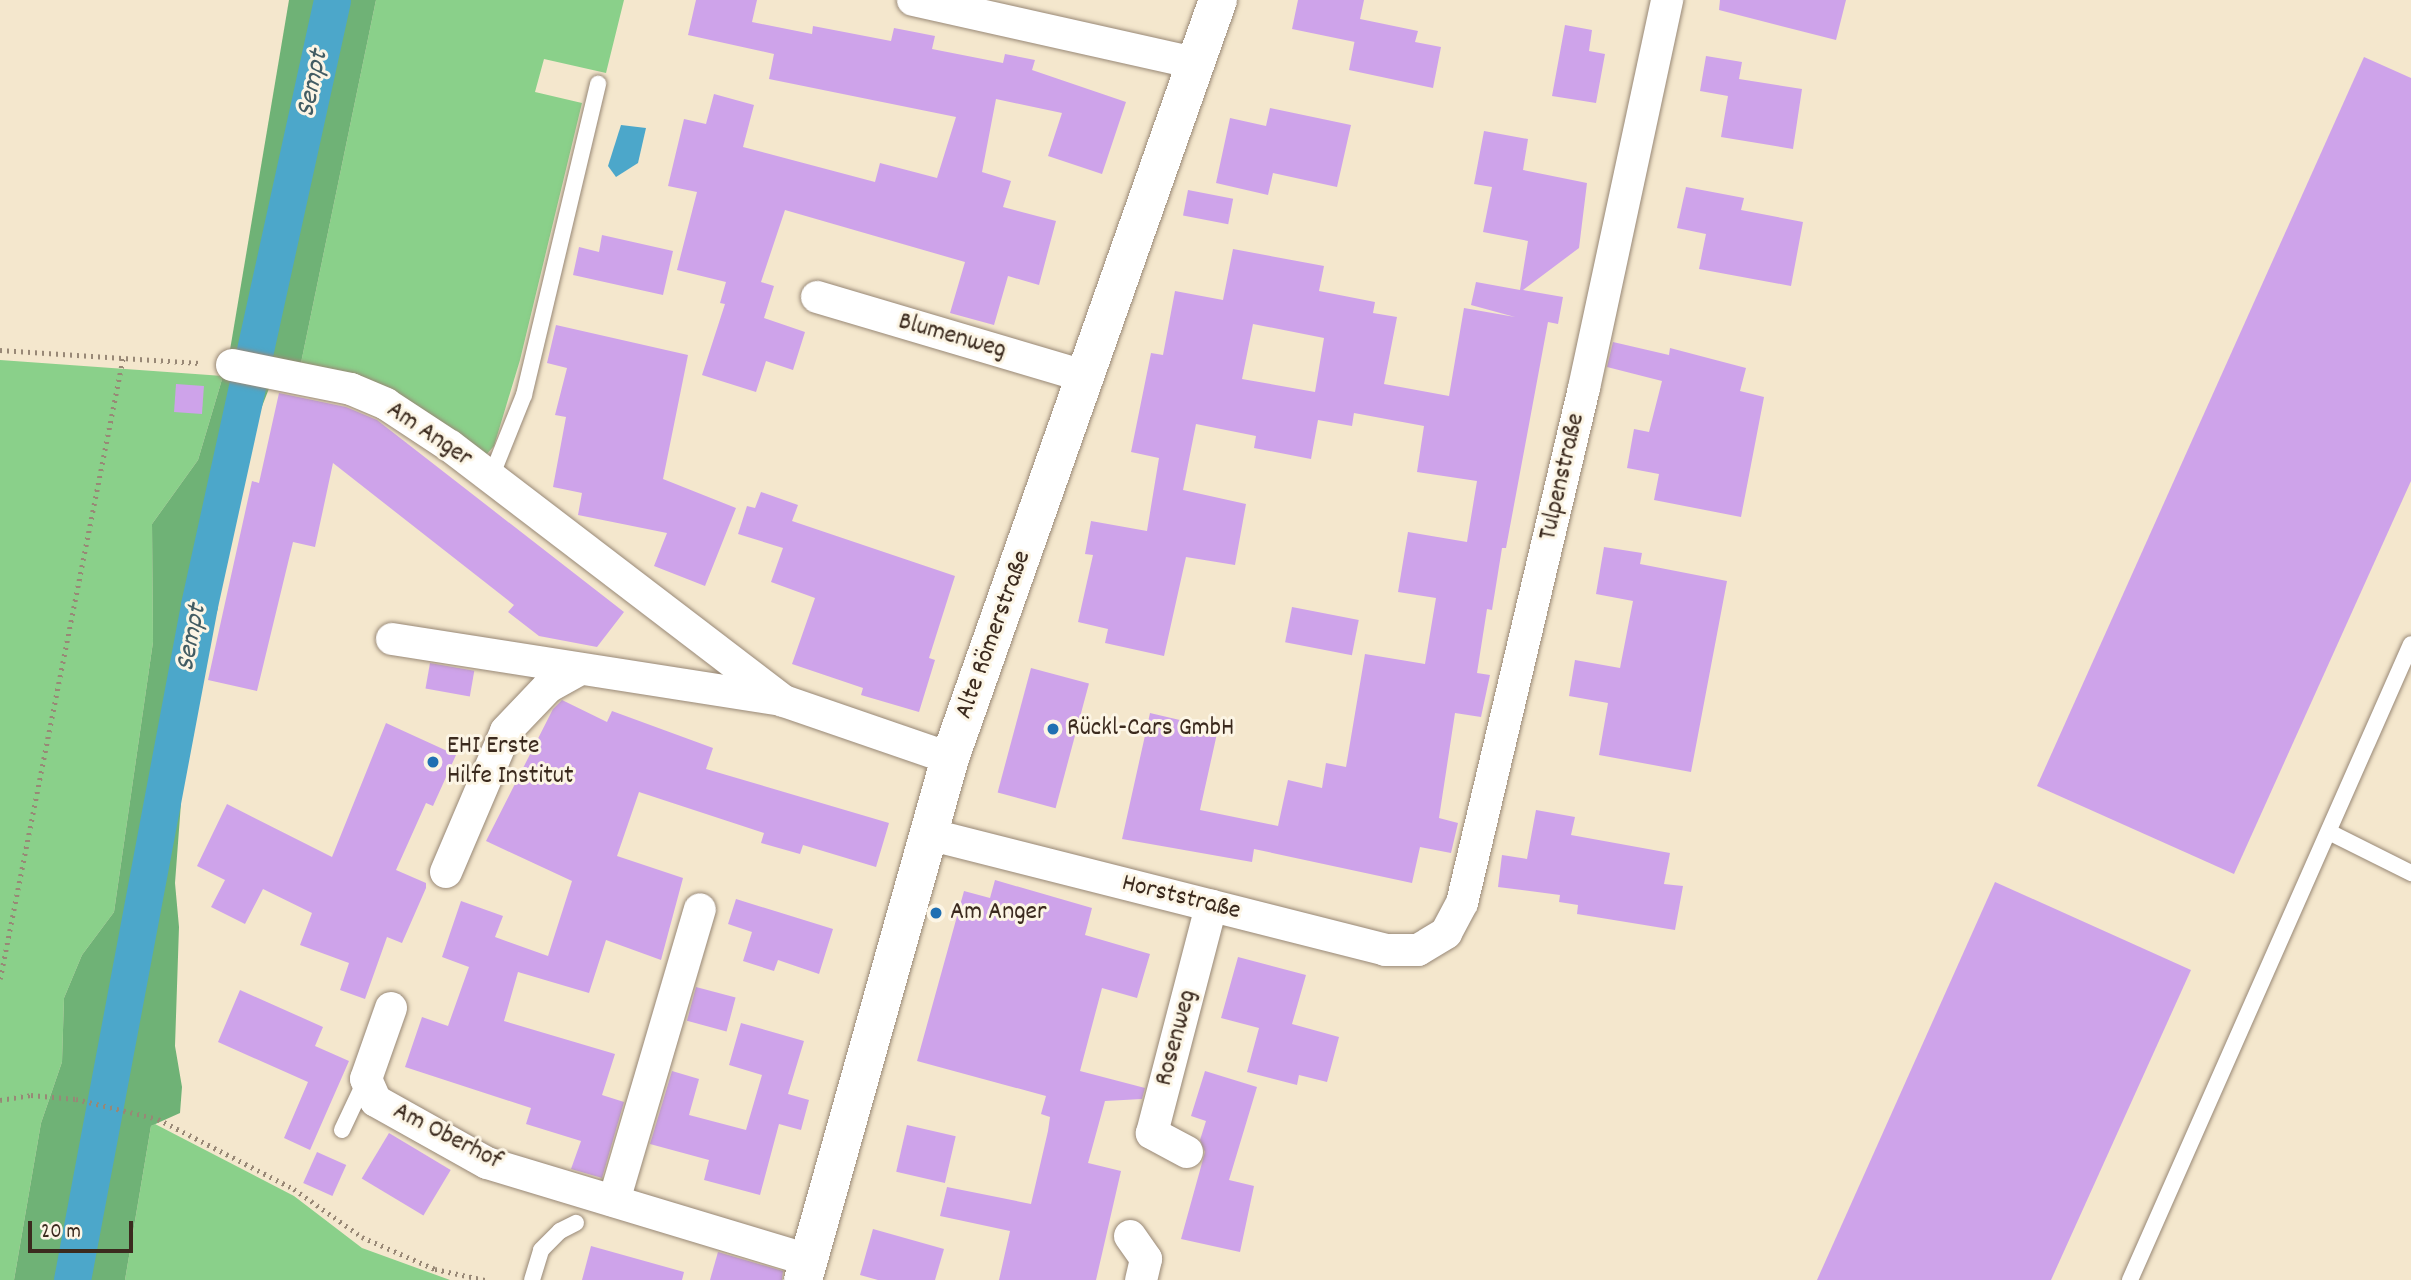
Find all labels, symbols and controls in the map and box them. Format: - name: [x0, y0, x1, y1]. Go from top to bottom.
- water label: Sempt: [291, 48, 337, 120]
- street label: Blumenweg: [895, 307, 1009, 367]
- street label: Am Anger: [380, 395, 478, 475]
- street label: Tulpenstraße: [1533, 410, 1593, 544]
- street label: Alte Römerstraße: [949, 547, 1039, 723]
- water label: Sempt: [170, 602, 216, 674]
- place label: Rückl-Cars GmbH: [1067, 713, 1234, 745]
- marker: Rückl-Cars GmbH: [1045, 721, 1061, 737]
- place label: EHI Erste Hilfe Institut: [447, 731, 574, 792]
- marker: EHI Erste Hilfe Institut: [425, 754, 441, 770]
- street label: Horststraße: [1118, 868, 1244, 928]
- place label: Am Anger: [950, 897, 1047, 929]
- marker: Am Anger: [928, 905, 944, 921]
- street label: Rosenweg: [1149, 987, 1205, 1089]
- street label: Am Oberhof: [387, 1096, 507, 1178]
- scale bar: [32, 1206, 136, 1250]
- text: 20 m: [41, 1218, 81, 1248]

